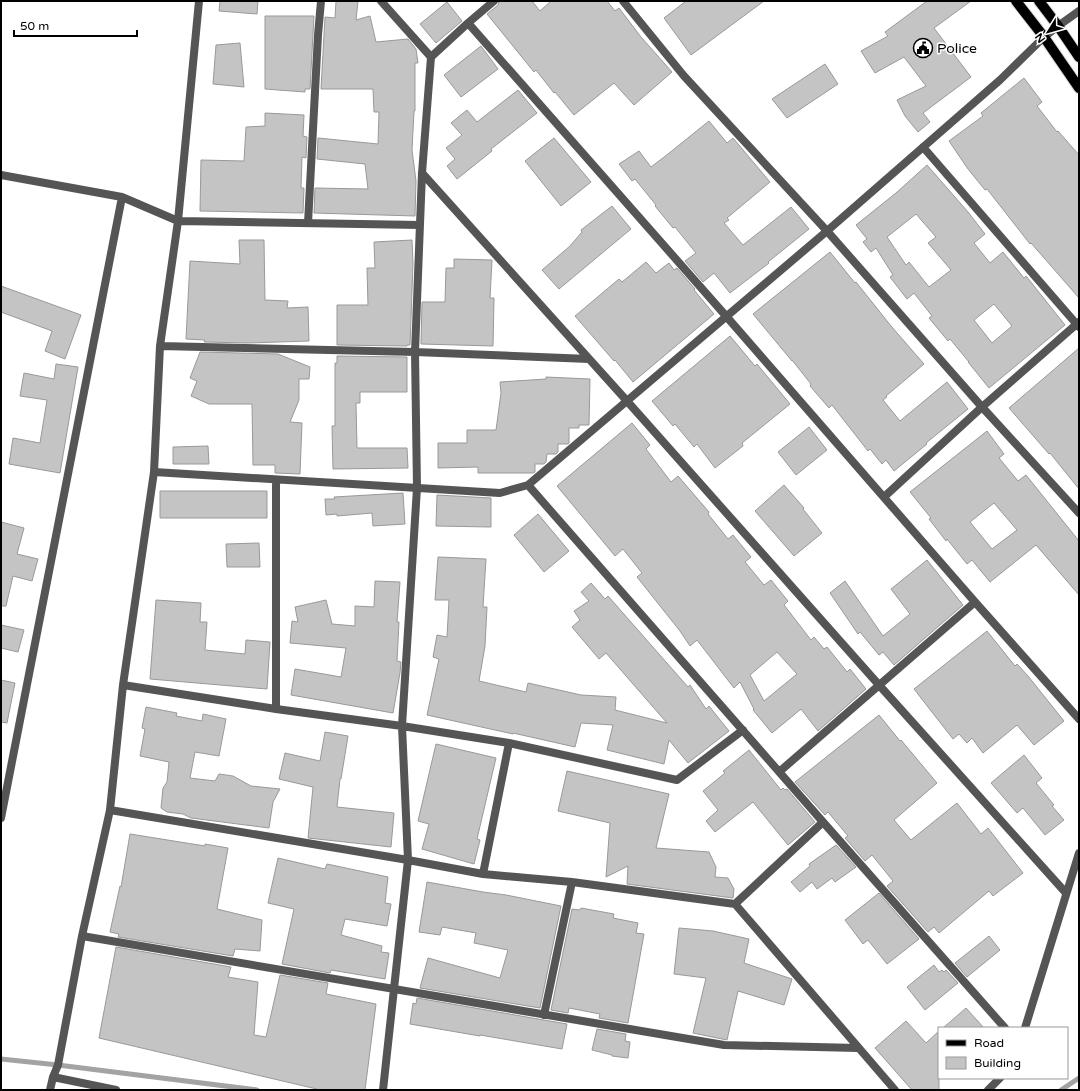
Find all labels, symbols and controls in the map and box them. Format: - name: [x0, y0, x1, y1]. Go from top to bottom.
- scale bar: [14, 12, 137, 38]
- north arrow: [1028, 12, 1068, 52]
- text: 50 m: [20, 19, 49, 33]
- text: N: [1033, 30, 1048, 45]
- public building icon: Police: [912, 37, 934, 59]
- place label: Police: [937, 40, 977, 57]
- legend: [938, 1027, 1068, 1079]
- text: Road: [974, 1036, 1004, 1050]
- text: Building: [974, 1056, 1021, 1070]

